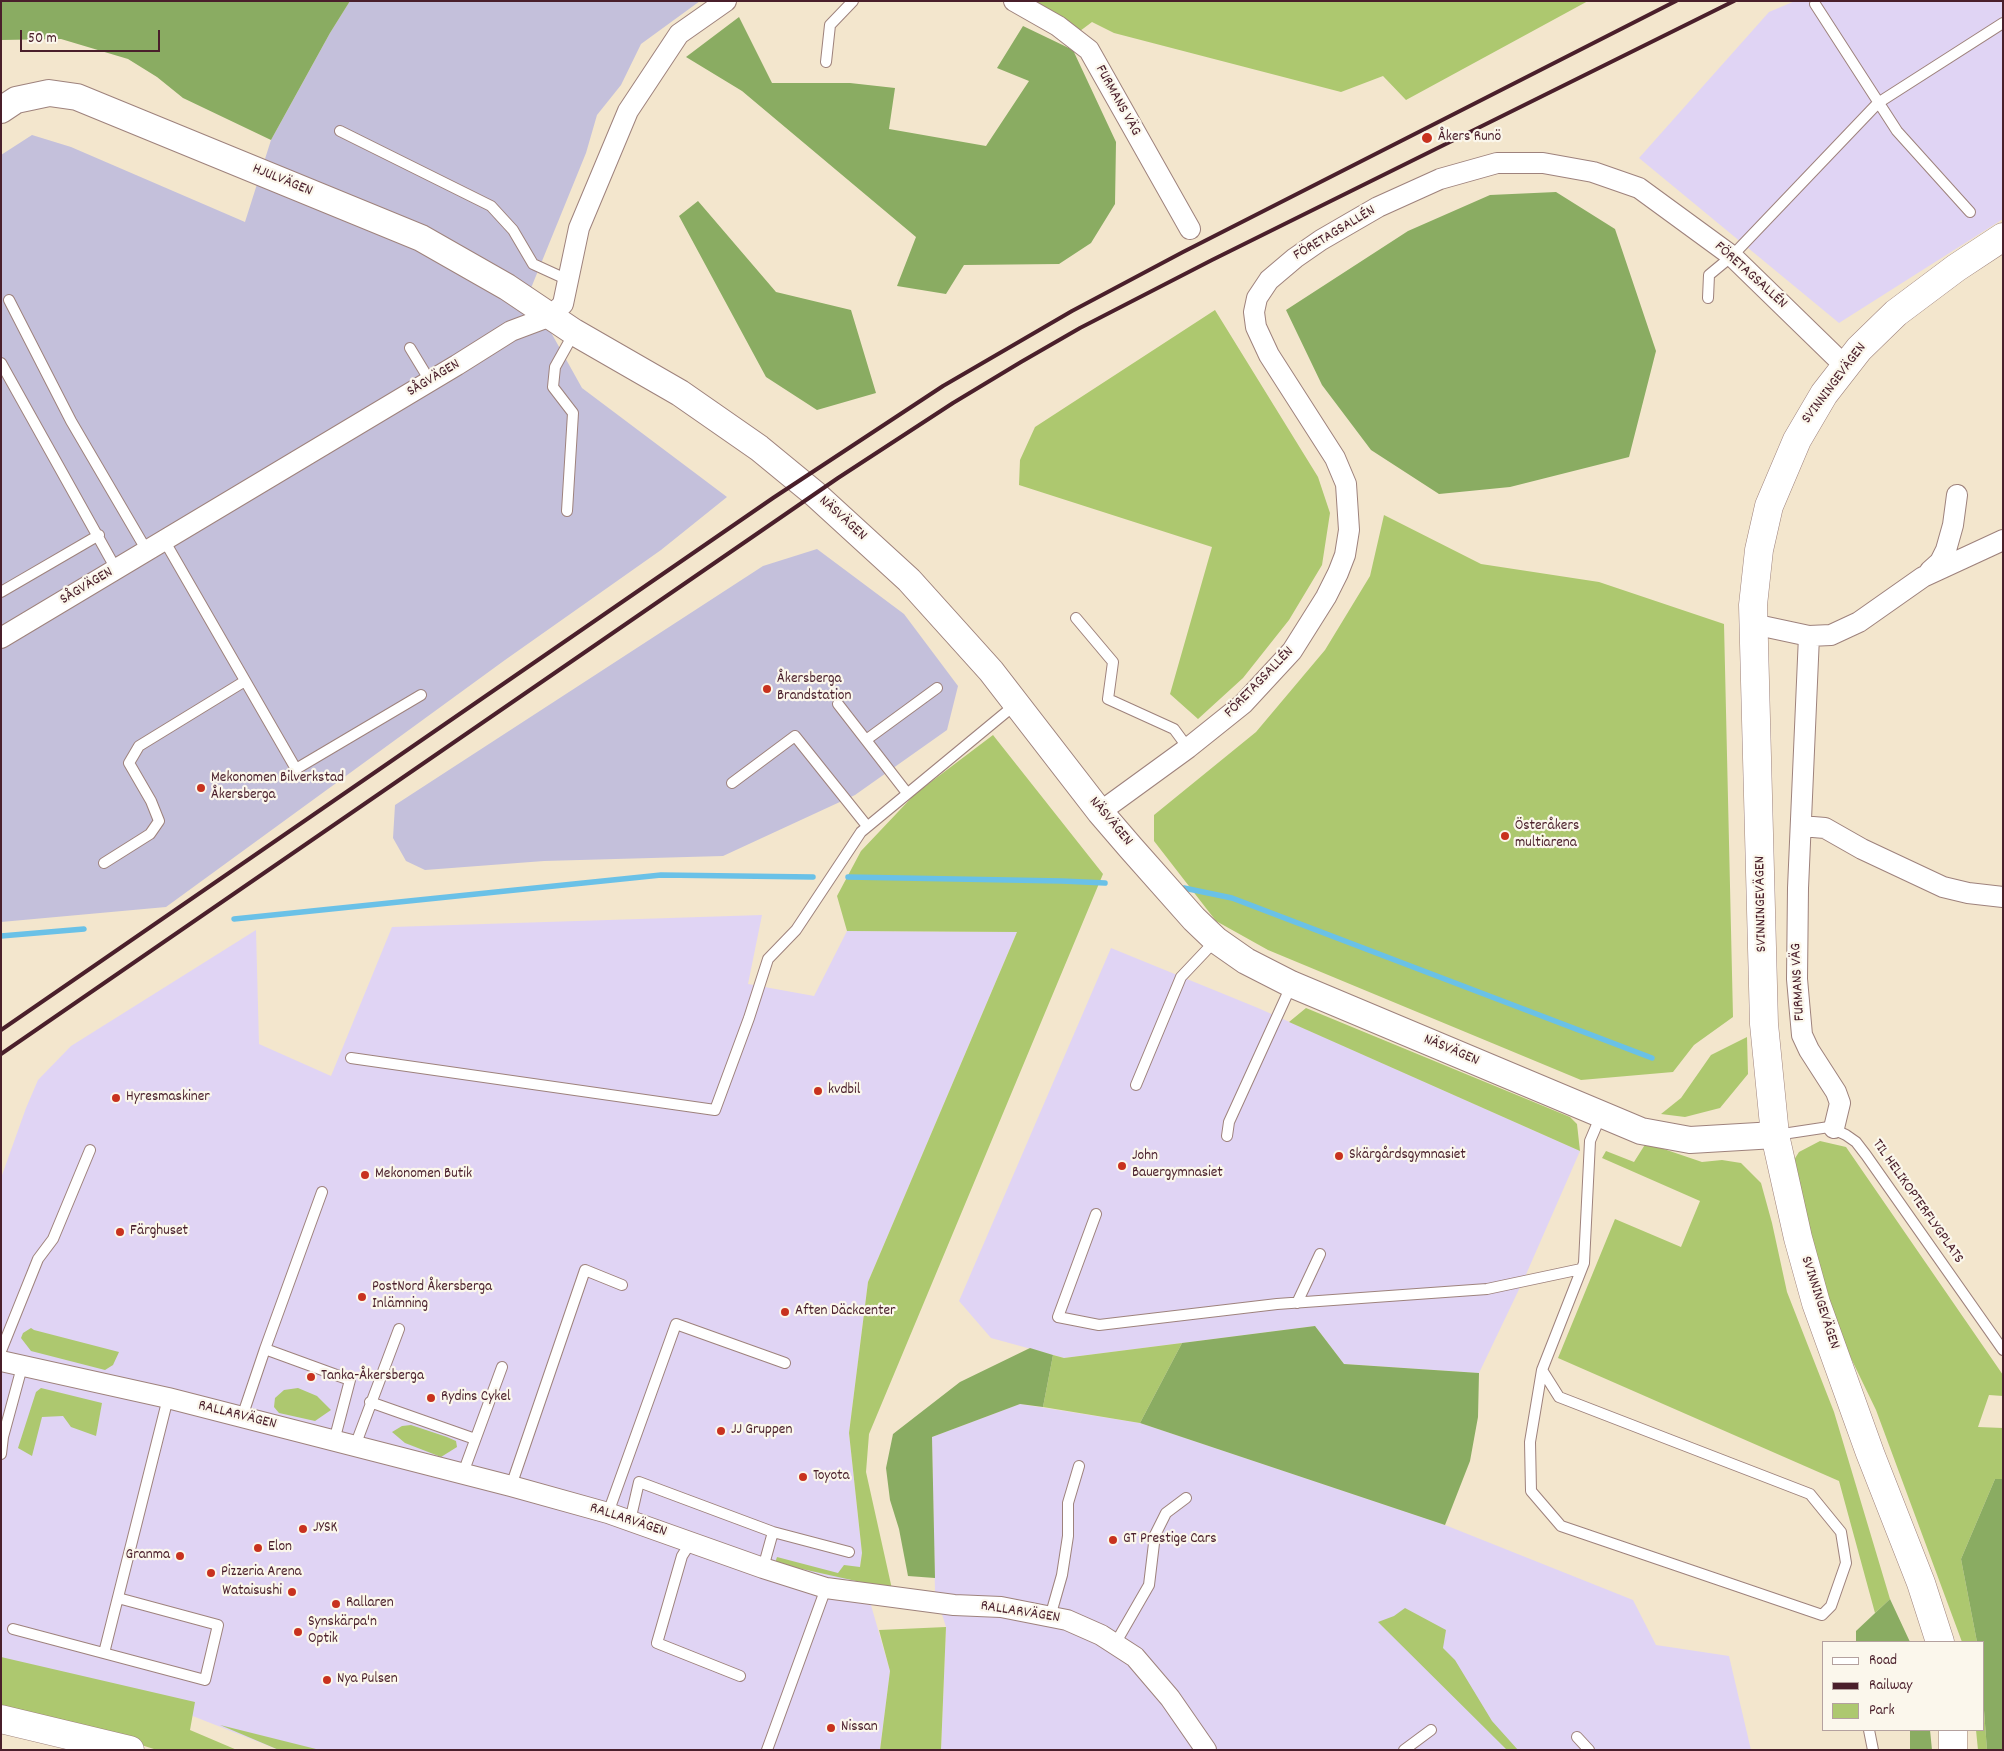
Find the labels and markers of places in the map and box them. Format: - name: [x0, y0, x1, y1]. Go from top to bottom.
- place label: Åkers Runö: [1438, 129, 1501, 147]
- marker: Åkers Runö: [1420, 131, 1434, 145]
- place label: Åkersberga Brandstation: [777, 671, 851, 706]
- marker: Åkersberga Brandstation: [761, 683, 773, 695]
- place label: Mekonomen Bilverkstad Åkersberga: [211, 770, 344, 805]
- marker: Mekonomen Bilverkstad Åkersberga: [195, 782, 207, 794]
- place label: Österåkers multiarena: [1515, 818, 1579, 853]
- marker: Österåkers multiarena: [1499, 830, 1511, 842]
- place label: kvdbil: [828, 1082, 860, 1100]
- marker: kvdbil: [812, 1085, 824, 1097]
- place label: Hyresmaskiner: [126, 1089, 210, 1107]
- marker: Hyresmaskiner: [110, 1092, 122, 1104]
- place label: Skärgårdsgymnasiet: [1349, 1147, 1466, 1165]
- place label: John Bauergymnasiet: [1132, 1148, 1223, 1183]
- marker: Skärgårdsgymnasiet: [1333, 1150, 1345, 1162]
- marker: John Bauergymnasiet: [1116, 1160, 1128, 1172]
- place label: Mekonomen Butik: [375, 1166, 472, 1184]
- marker: Mekonomen Butik: [359, 1169, 371, 1181]
- place label: Färghuset: [130, 1223, 188, 1241]
- marker: Färghuset: [114, 1226, 126, 1238]
- place label: PostNord Åkersberga Inlämning: [372, 1279, 492, 1314]
- marker: PostNord Åkersberga Inlämning: [356, 1291, 368, 1303]
- place label: Aften Däckcenter: [795, 1303, 896, 1321]
- marker: Aften Däckcenter: [779, 1306, 791, 1318]
- place label: Tanka-Åkersberga: [321, 1368, 424, 1386]
- marker: Tanka-Åkersberga: [305, 1371, 317, 1383]
- place label: Rydins Cykel: [441, 1389, 511, 1407]
- marker: Rydins Cykel: [425, 1392, 437, 1404]
- place label: JJ Gruppen: [731, 1422, 792, 1440]
- marker: JJ Gruppen: [715, 1425, 727, 1437]
- place label: Toyota: [813, 1468, 850, 1486]
- marker: Toyota: [797, 1471, 809, 1483]
- place label: JYSK: [313, 1520, 337, 1538]
- marker: JYSK: [297, 1523, 309, 1535]
- place label: GT Prestige Cars: [1123, 1531, 1217, 1549]
- marker: GT Prestige Cars: [1107, 1534, 1119, 1546]
- place label: Elon: [268, 1539, 292, 1557]
- marker: Elon: [252, 1542, 264, 1554]
- place label: Granma: [126, 1547, 170, 1565]
- marker: Granma: [174, 1550, 186, 1562]
- place label: Pizzeria Arena: [221, 1564, 302, 1582]
- marker: Pizzeria Arena: [205, 1567, 217, 1579]
- place label: Wataisushi: [222, 1583, 282, 1601]
- marker: Wataisushi: [286, 1586, 298, 1598]
- place label: Rallaren: [346, 1595, 394, 1613]
- marker: Rallaren: [330, 1598, 342, 1610]
- place label: Synskärpa'n Optik: [308, 1614, 377, 1649]
- marker: Synskärpa'n Optik: [292, 1626, 304, 1638]
- place label: Nya Pulsen: [337, 1671, 398, 1689]
- marker: Nya Pulsen: [321, 1674, 333, 1686]
- place label: Nissan: [841, 1719, 878, 1737]
- marker: Nissan: [825, 1722, 837, 1734]

